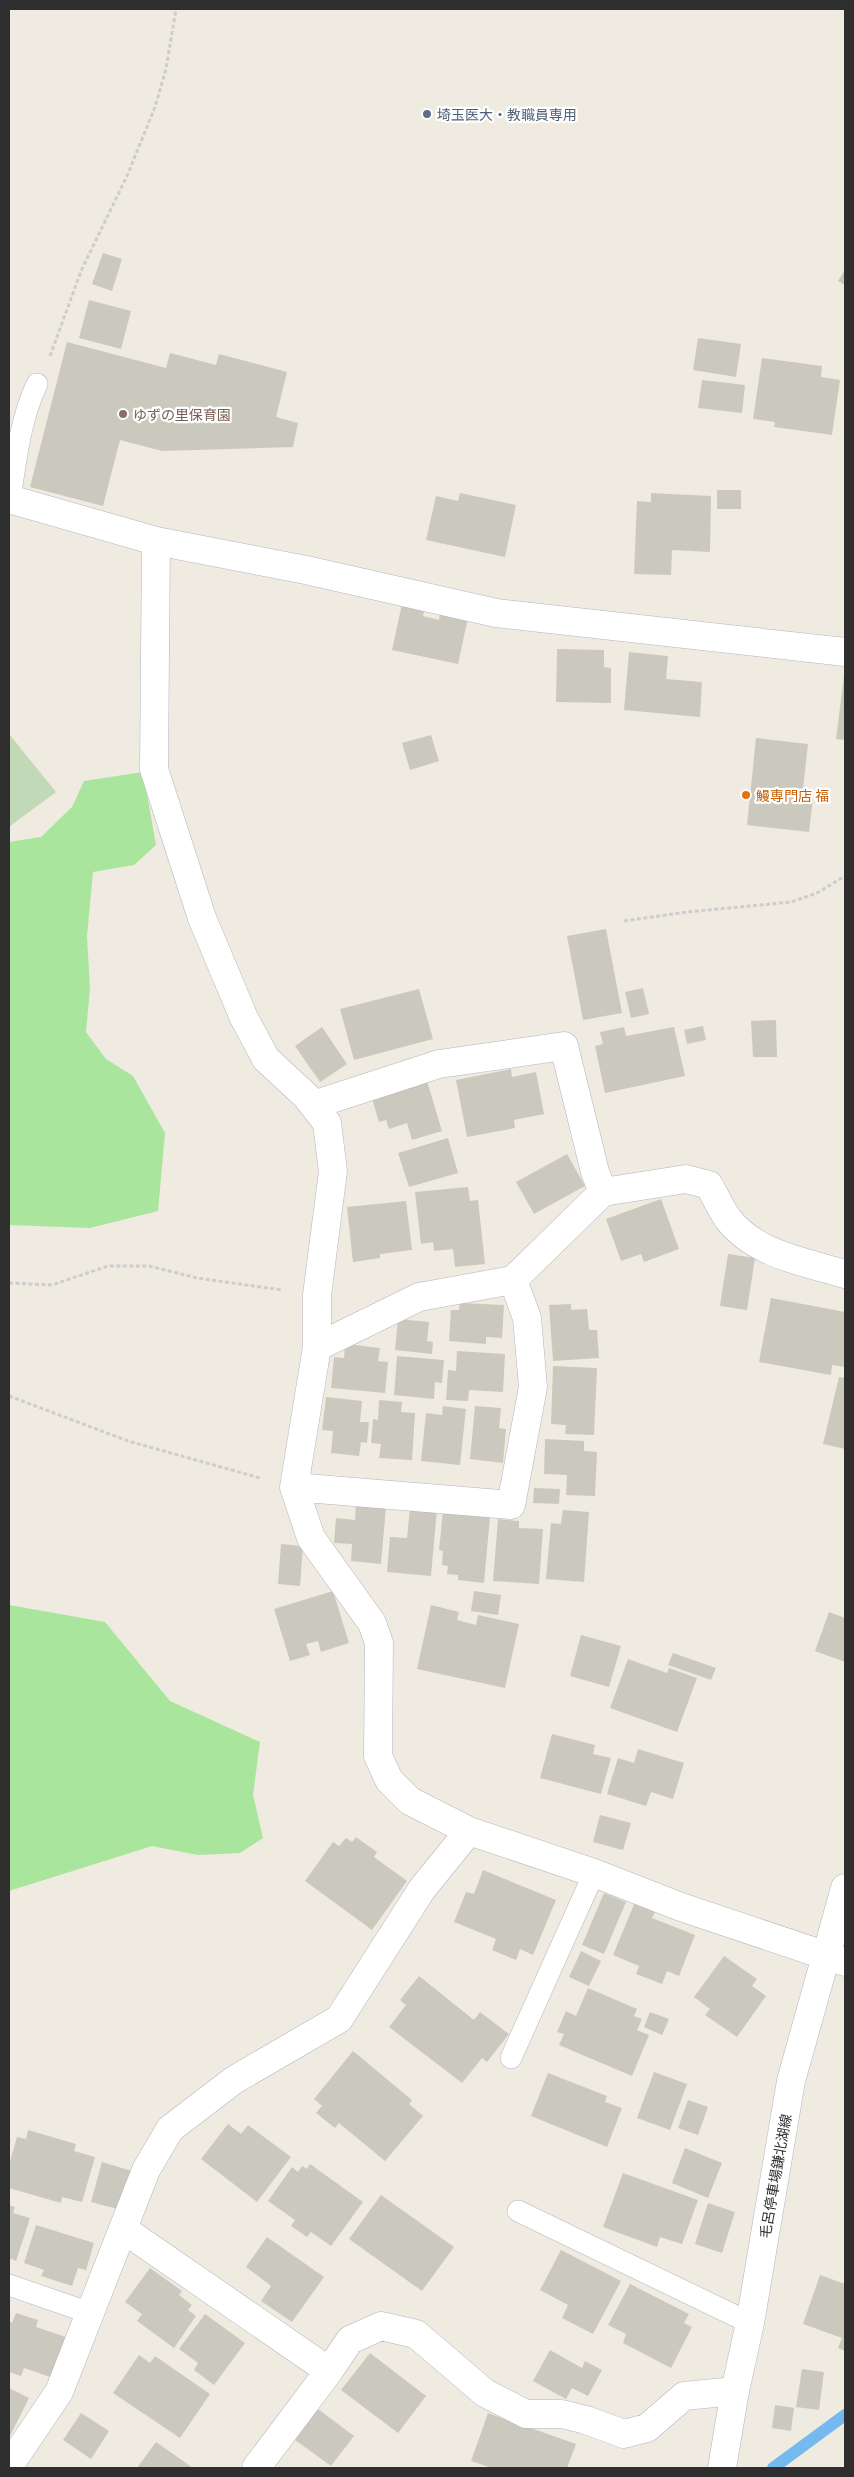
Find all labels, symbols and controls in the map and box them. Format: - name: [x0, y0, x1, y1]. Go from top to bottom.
- place label: 埼玉医大・教職員専用: [437, 106, 577, 123]
- marker: 埼玉医大・教職員専用: [421, 108, 433, 120]
- place label: ゆずの里保育園: [133, 406, 231, 423]
- marker: ゆずの里保育園: [117, 408, 129, 420]
- place label: 鰻専門店 福: [756, 787, 829, 804]
- marker: 鰻専門店 福: [740, 789, 752, 801]
- street label: 毛呂停車場鎌北湖線: [756, 2112, 794, 2240]

